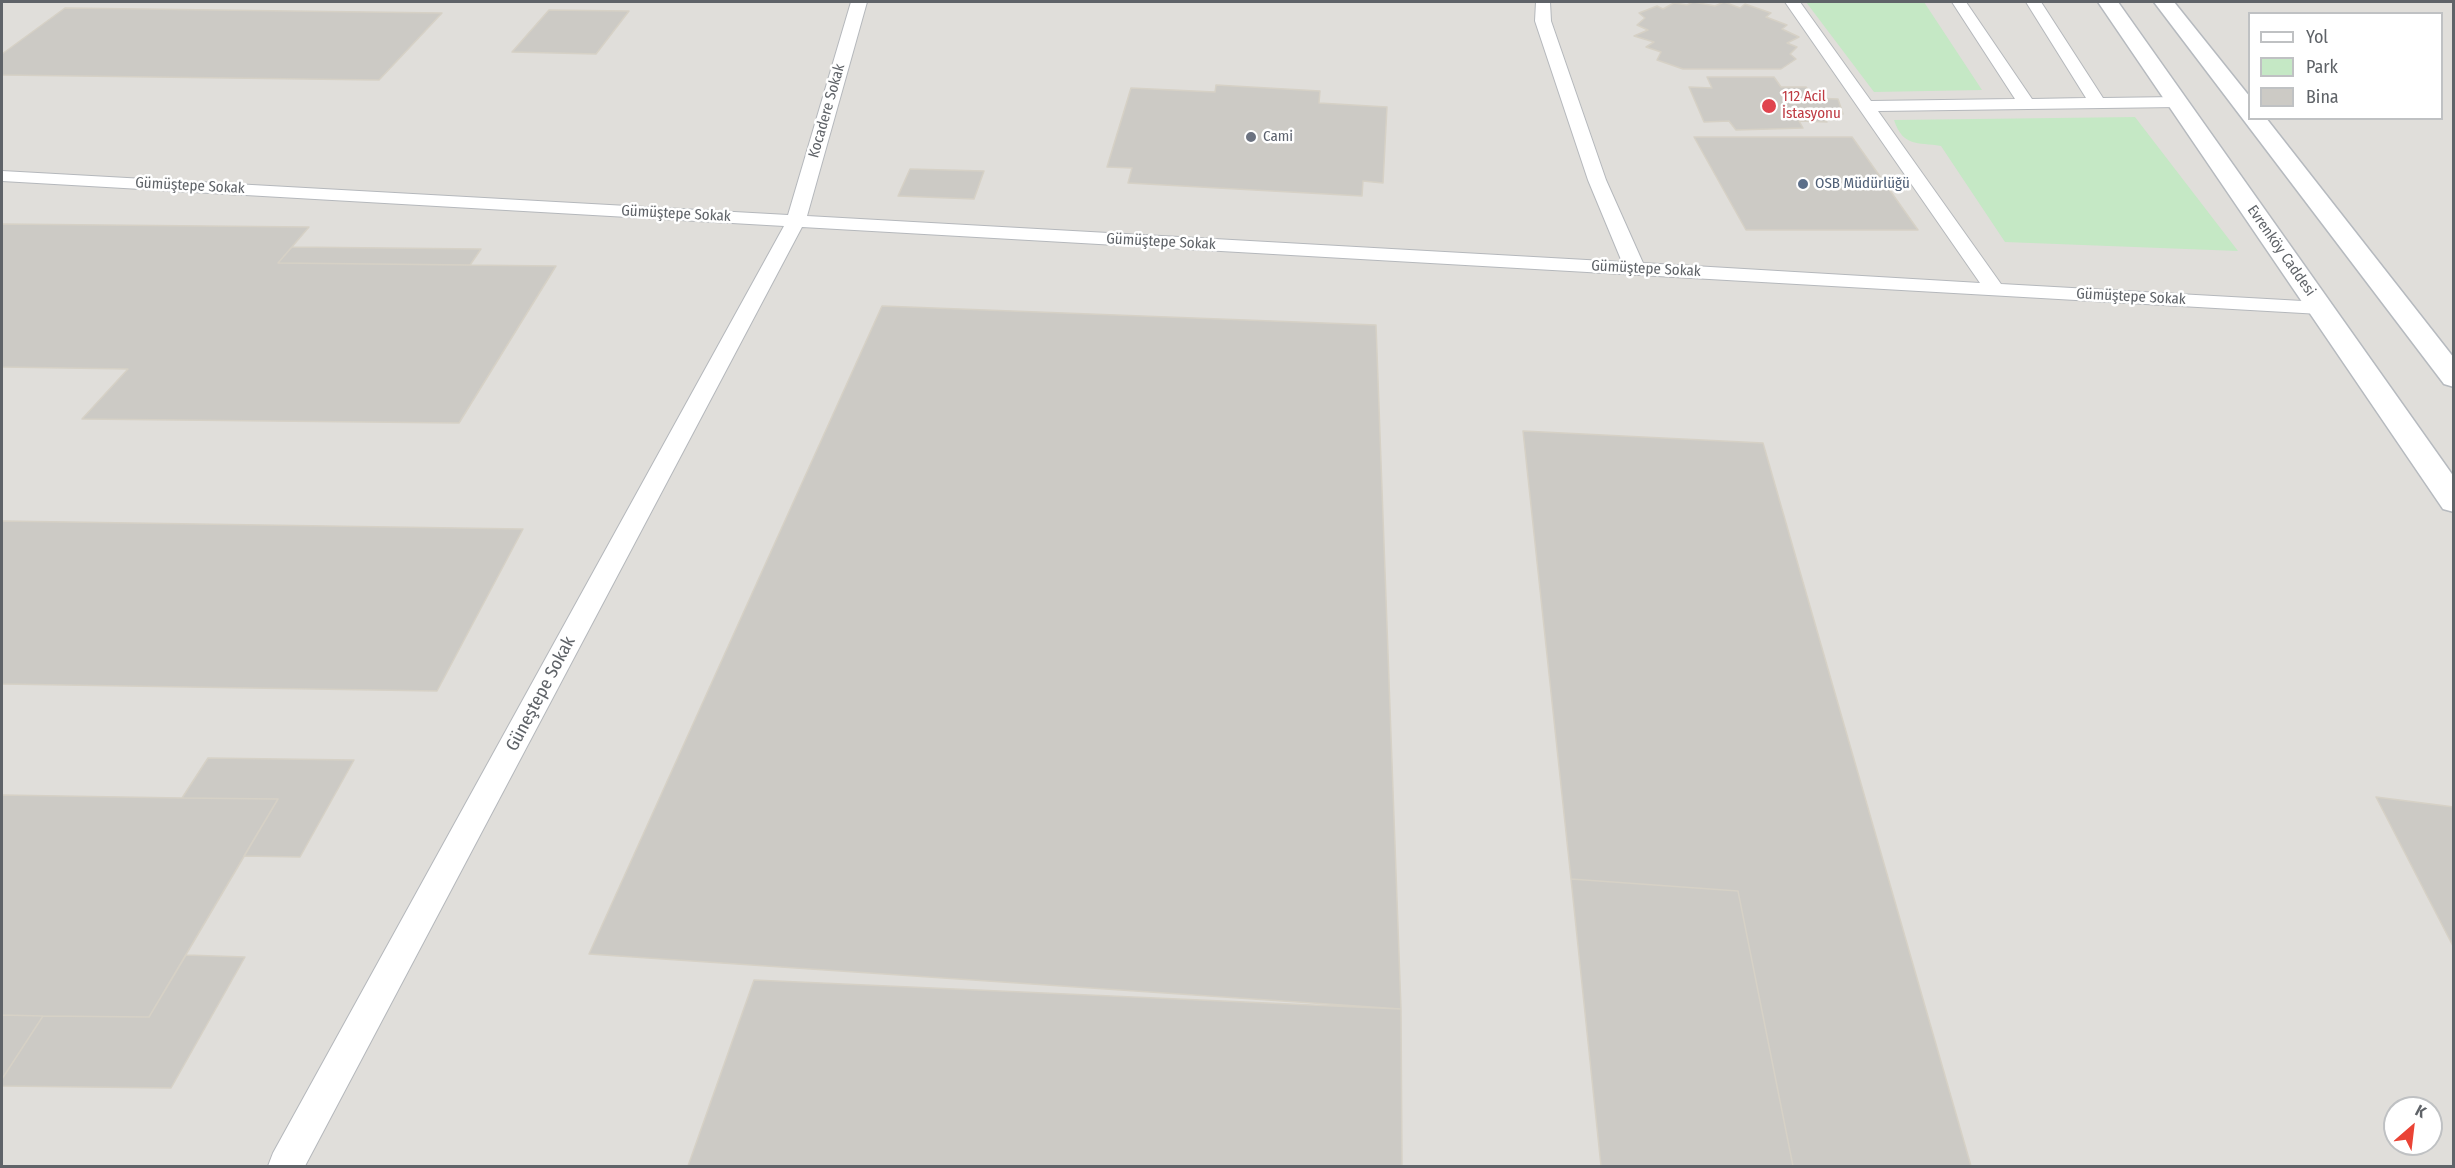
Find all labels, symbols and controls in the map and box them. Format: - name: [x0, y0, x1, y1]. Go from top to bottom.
- legend: [2248, 12, 2443, 120]
- text: Yol: [2306, 26, 2328, 48]
- text: Park: [2306, 56, 2338, 78]
- street label: Kocadere Sokak: [805, 62, 849, 160]
- text: Bina: [2306, 86, 2339, 108]
- place label: 112 Acil İstasyonu: [1782, 88, 1841, 123]
- marker: 112 Acil İstasyonu: [1760, 97, 1778, 115]
- place label: Cami: [1263, 128, 1293, 146]
- marker: Cami: [1244, 130, 1258, 144]
- street label: Gümüştepe Sokak: [135, 174, 245, 198]
- place label: OSB Müdürlüğü: [1815, 175, 1910, 193]
- marker: OSB Müdürlüğü: [1796, 177, 1810, 191]
- street label: Gümüştepe Sokak: [621, 202, 731, 226]
- street label: Evrenköy Caddesi: [2243, 202, 2319, 300]
- street label: Gümüştepe Sokak: [1106, 230, 1216, 254]
- street label: Gümüştepe Sokak: [1591, 257, 1701, 281]
- street label: Gümüştepe Sokak: [2076, 285, 2186, 309]
- street label: Güneştepe Sokak: [502, 633, 580, 755]
- north arrow: [2383, 1096, 2443, 1156]
- text: K: [2412, 1101, 2429, 1122]

